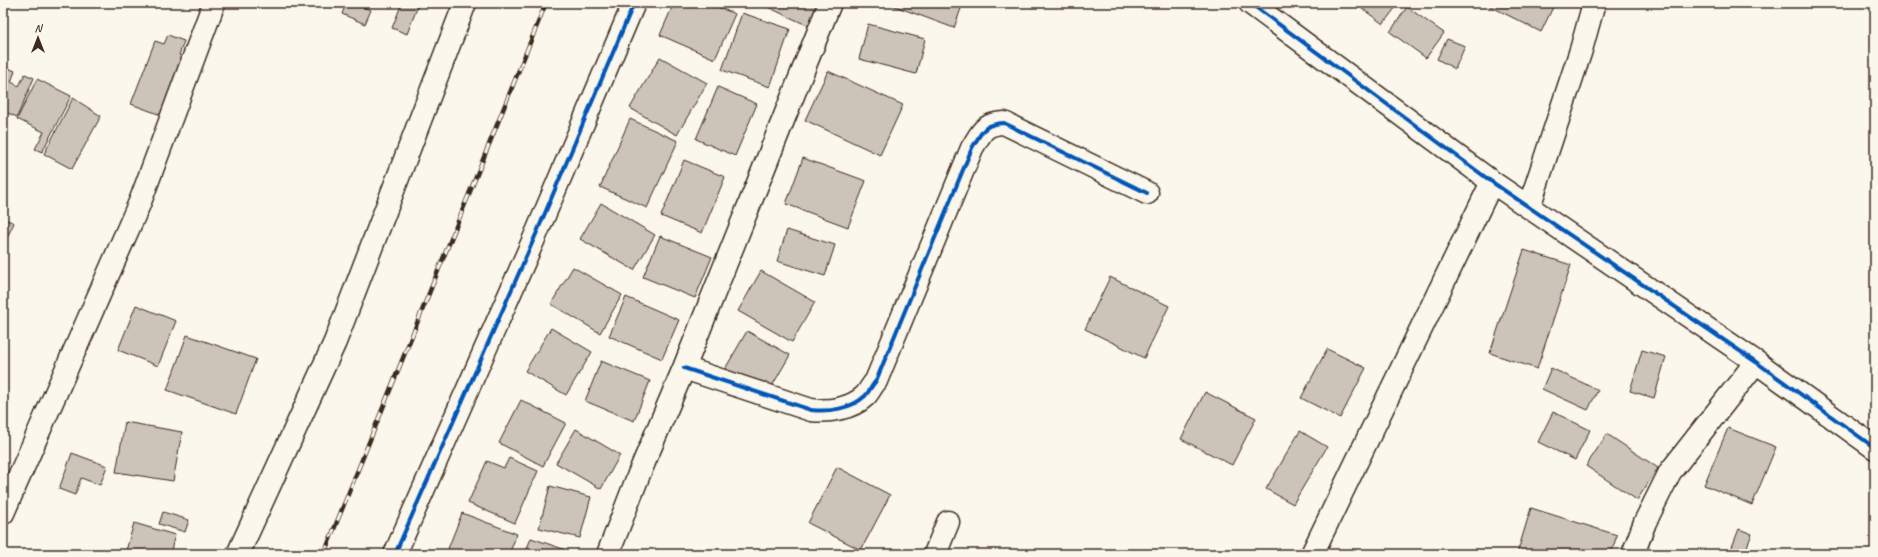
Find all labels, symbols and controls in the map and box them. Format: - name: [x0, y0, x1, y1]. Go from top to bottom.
- north arrow: [18, 18, 58, 58]
- text: N: [35, 21, 44, 35]

